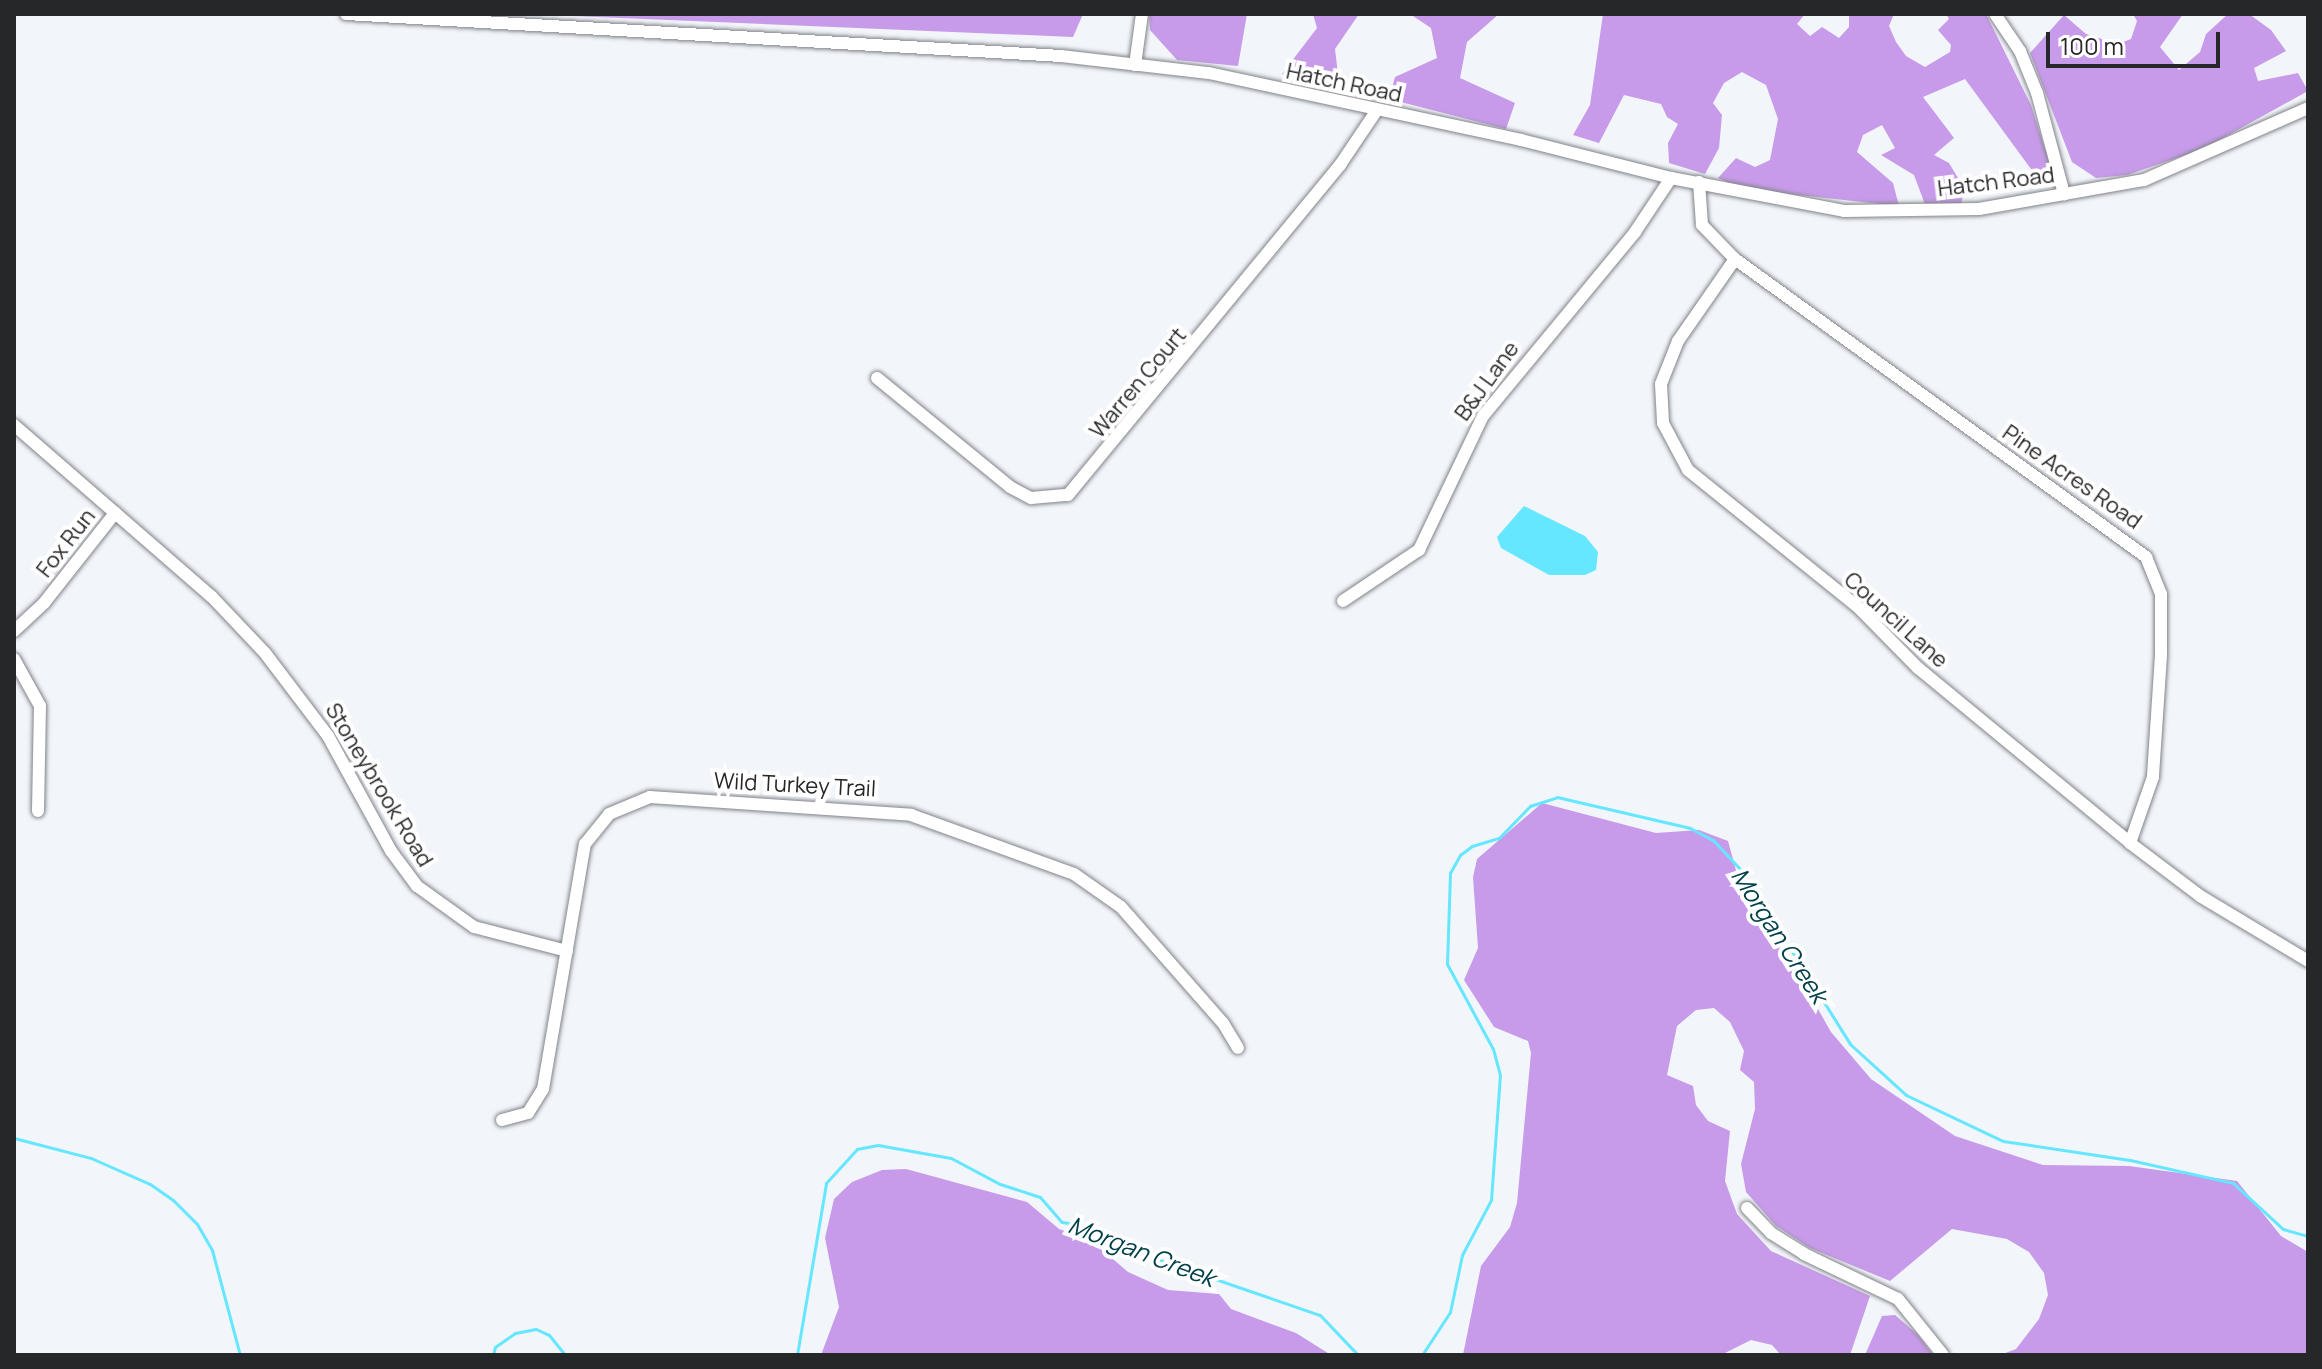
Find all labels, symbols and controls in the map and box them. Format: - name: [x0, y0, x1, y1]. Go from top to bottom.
- scale bar: [2050, 16, 2224, 66]
- text: 100 m: [2060, 29, 2124, 62]
- street label: Hatch Road: [1284, 58, 1404, 108]
- street label: Hatch Road: [1936, 162, 2056, 202]
- street label: Warren Court: [1084, 322, 1192, 444]
- street label: B&J Lane: [1449, 336, 1525, 426]
- street label: Pine Acres Road: [1997, 419, 2147, 535]
- street label: Fox Run: [31, 504, 101, 582]
- street label: Council Lane: [1839, 566, 1953, 674]
- street label: Stoneybrook Road: [320, 698, 438, 872]
- street label: Wild Turkey Trail: [713, 768, 877, 802]
- water label: Morgan Creek: [1726, 862, 1834, 1008]
- water label: Morgan Creek: [1065, 1210, 1219, 1292]

